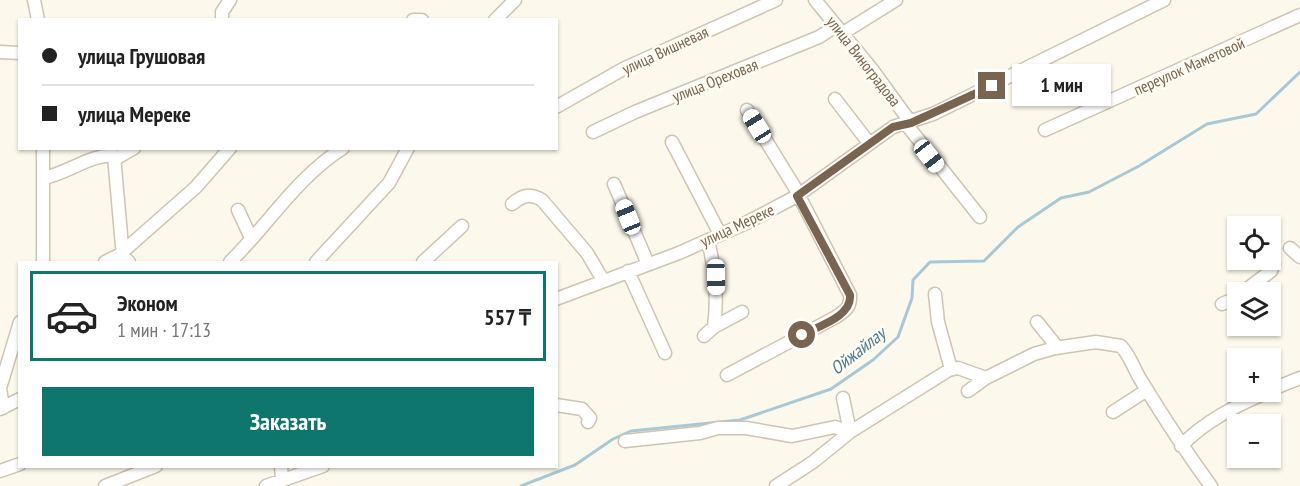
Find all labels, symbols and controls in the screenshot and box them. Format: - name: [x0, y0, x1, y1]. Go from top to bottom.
- street label: улица Виноградова: [822, 12, 906, 110]
- street label: улица Вишневая: [619, 21, 711, 79]
- street label: переулок Маметовой: [1130, 33, 1248, 99]
- text: улица Грушовая: [78, 42, 205, 70]
- street label: улица Ореховая: [669, 54, 761, 106]
- callout: 1 мин: [1013, 65, 1112, 107]
- route end: [978, 72, 1005, 99]
- text: 1 мин: [1040, 72, 1083, 98]
- text: улица Мереке: [78, 100, 191, 128]
- car: [740, 106, 774, 146]
- car: [911, 136, 947, 176]
- car: [613, 197, 643, 237]
- street label: улица Мереке: [697, 199, 777, 251]
- map controls: [1227, 216, 1281, 468]
- button: locate: [1227, 216, 1281, 270]
- car: [707, 259, 725, 295]
- button: layers: [1227, 282, 1281, 336]
- icon: car: [45, 289, 99, 343]
- text: Эконом: [117, 289, 178, 317]
- text: 557 ₸: [484, 303, 531, 331]
- text: 1 мин · 17:13: [117, 317, 211, 343]
- route start: [788, 321, 815, 348]
- water label: Ойжайлау: [825, 321, 892, 379]
- button: +: [1227, 348, 1281, 402]
- button: Заказать: [42, 387, 534, 456]
- button: −: [1227, 414, 1281, 468]

